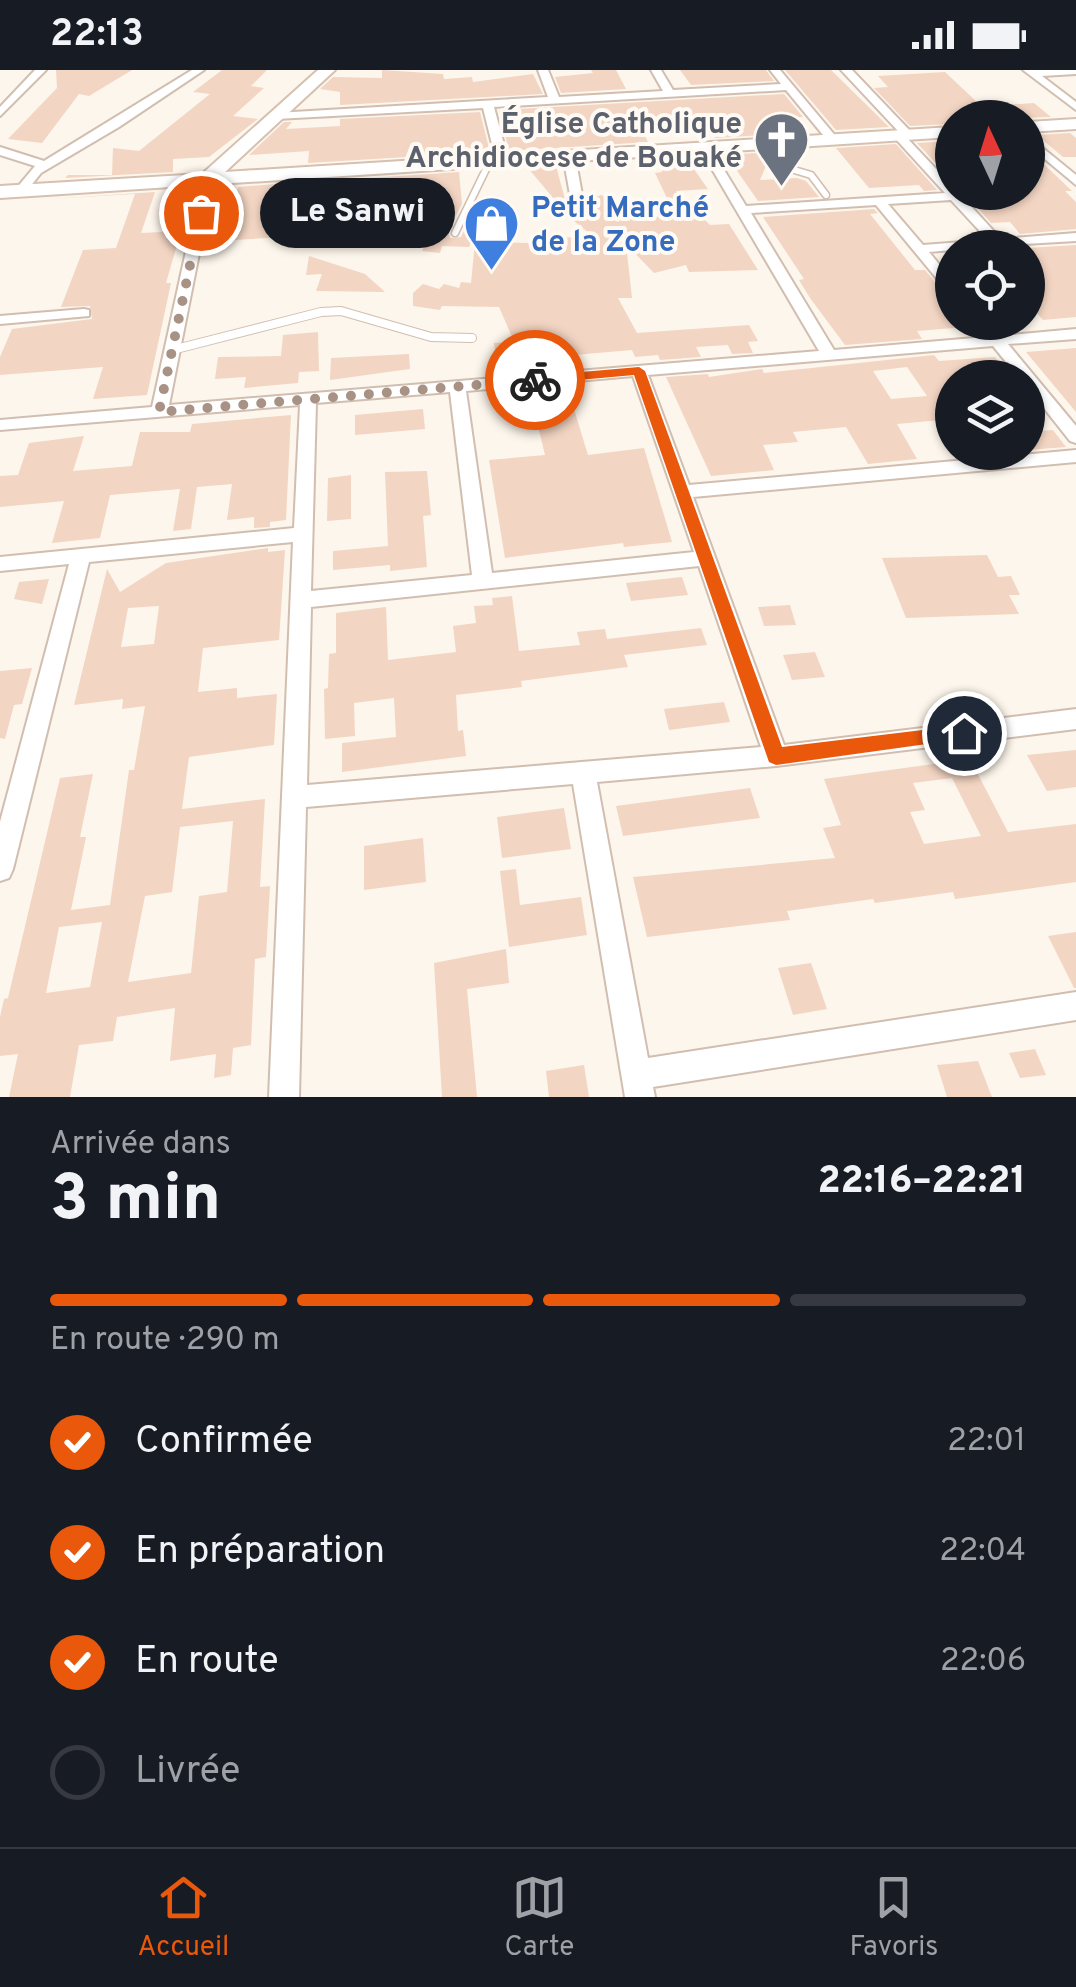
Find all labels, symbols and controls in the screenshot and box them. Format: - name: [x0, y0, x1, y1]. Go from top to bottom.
- text: 22:13: [50, 11, 144, 60]
- north arrow: [935, 100, 1045, 210]
- map controls: [935, 100, 1045, 470]
- place label: Église Catholique Archidiocese de Bouaké: [405, 105, 742, 178]
- church icon: Église Catholique Archidiocese de Bouaké: [751, 110, 811, 189]
- pin: [159, 171, 244, 256]
- callout: Le Sanwi: [261, 178, 456, 248]
- icon: bag: [174, 186, 229, 241]
- place label: Petit Marché de la Zone: [531, 191, 709, 262]
- text: Le Sanwi: [290, 193, 425, 233]
- shop icon: Petit Marché de la Zone: [462, 194, 522, 273]
- button: locate: [935, 230, 1045, 340]
- courier: [485, 330, 585, 430]
- icon: bike: [508, 353, 563, 408]
- button: layers: [935, 360, 1045, 470]
- pin: [922, 691, 1007, 776]
- icon: home: [937, 706, 992, 761]
- text: Arrivée dans: [50, 1125, 231, 1165]
- text: 22:16–22:21: [817, 1158, 1026, 1207]
- text: 3 min: [50, 1161, 221, 1243]
- text: En route · 290 m: [50, 1321, 280, 1361]
- icon: check: [50, 1415, 105, 1470]
- text: Confirmée: [135, 1418, 313, 1467]
- text: 22:01: [947, 1422, 1026, 1462]
- icon: check: [50, 1525, 105, 1580]
- text: En préparation: [135, 1528, 385, 1577]
- text: 22:04: [939, 1532, 1026, 1572]
- icon: check: [50, 1635, 105, 1690]
- text: En route: [135, 1638, 279, 1687]
- text: 22:06: [940, 1642, 1026, 1682]
- text: Livrée: [135, 1748, 240, 1797]
- tab: Accueil: [138, 1870, 229, 1966]
- tab: Carte: [505, 1870, 574, 1966]
- tab: Favoris: [850, 1870, 938, 1966]

